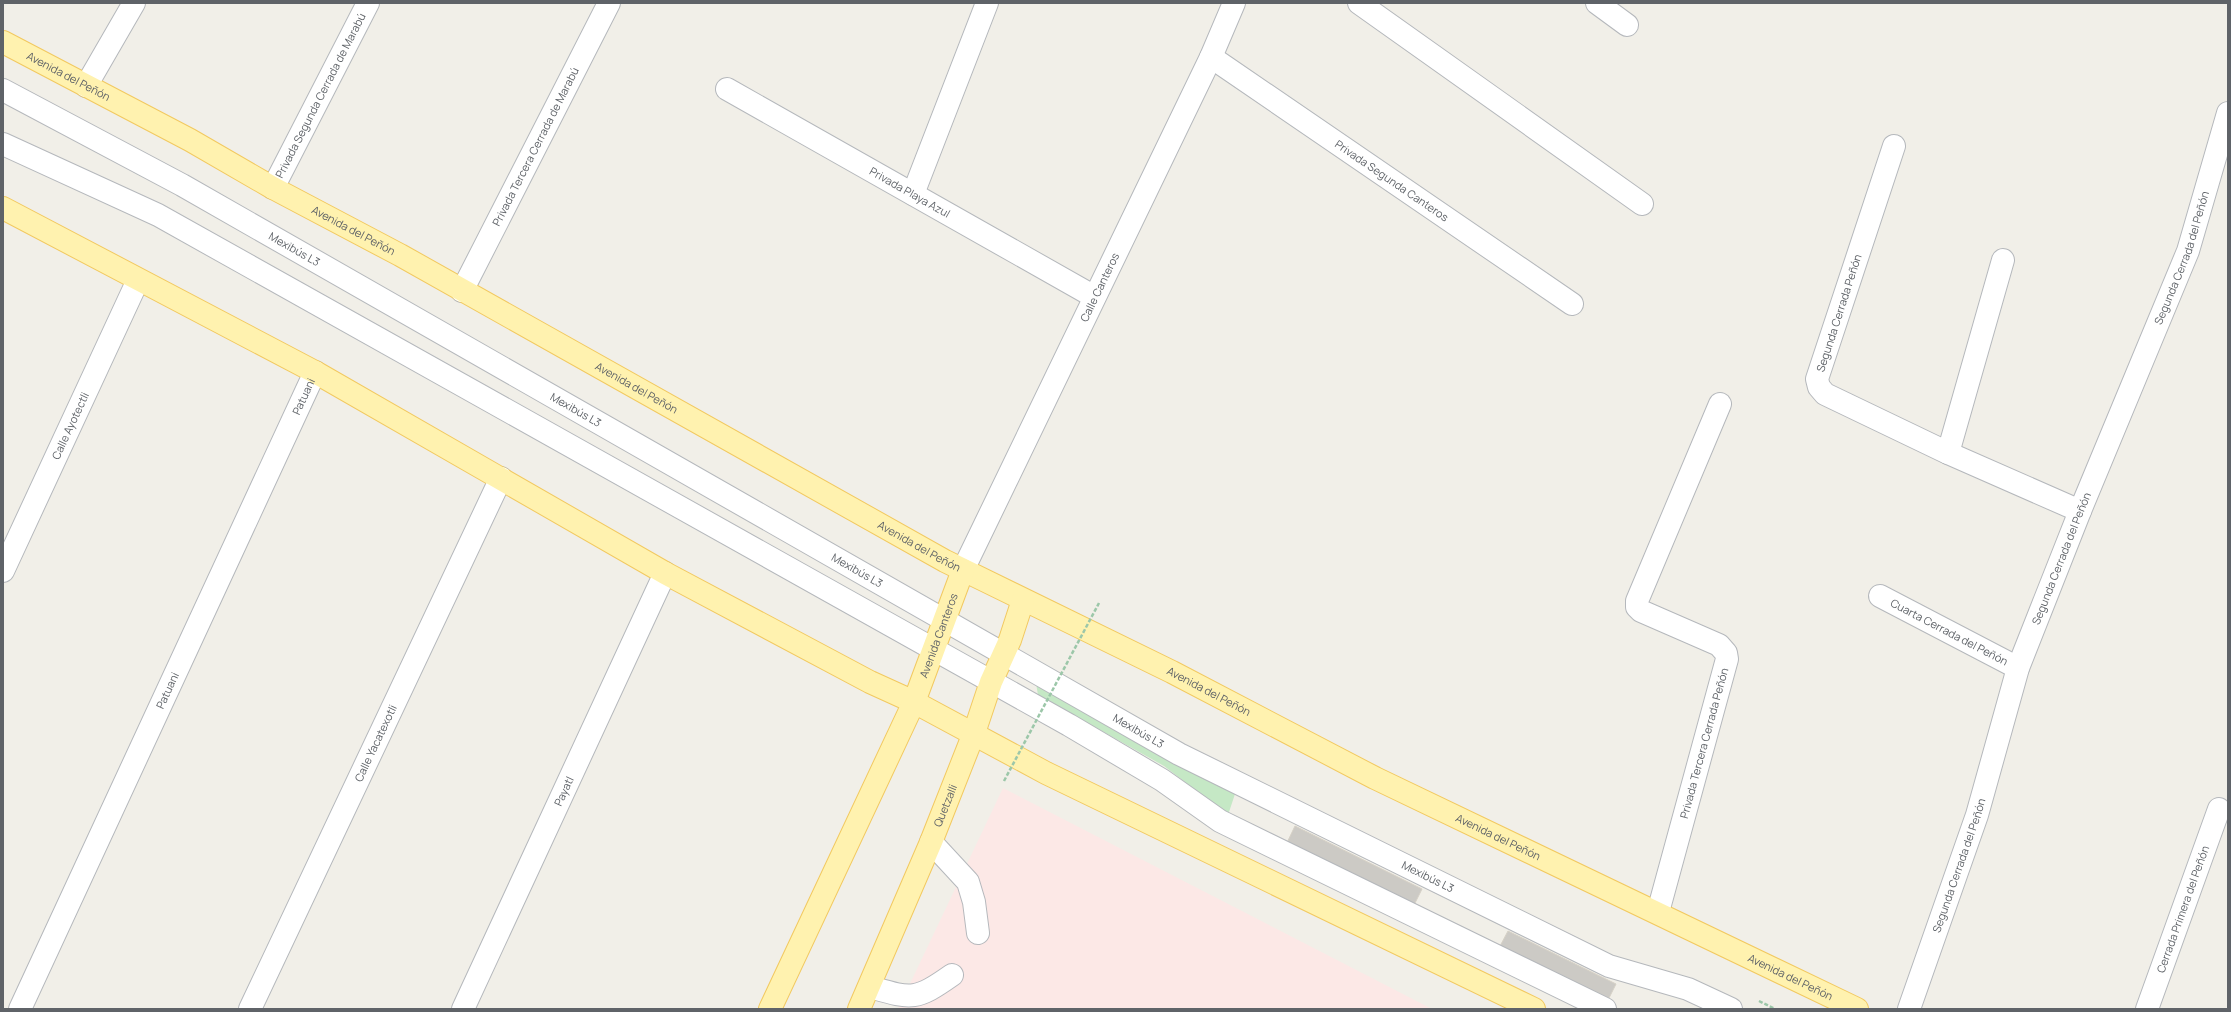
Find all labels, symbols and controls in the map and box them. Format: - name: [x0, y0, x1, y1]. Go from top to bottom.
- street label: Privada Segunda Cerrada de Marabú: [271, 10, 369, 180]
- street label: Avenida del Peñón: [24, 48, 113, 104]
- street label: Privada Tercera Cerrada de Marabú: [488, 65, 582, 228]
- street label: Privada Segunda Canteros: [1332, 136, 1452, 225]
- street label: Privada Playa Azul: [867, 163, 953, 221]
- street label: Segunda Cerrada del Peñón: [2150, 189, 2212, 327]
- street label: Avenida del Peñón: [309, 202, 398, 258]
- street label: Mexibús L3: [266, 228, 323, 269]
- street label: Calle Canteros: [1076, 250, 1122, 324]
- street label: Segunda Cerrada Peñón: [1812, 252, 1865, 374]
- street label: Avenida del Peñón: [593, 358, 681, 417]
- street label: Patuani: [288, 376, 318, 417]
- street label: Mexibús L3: [548, 389, 604, 430]
- street label: Calle Ayotectli: [48, 390, 92, 462]
- street label: Segunda Cerrada del Peñón: [2028, 490, 2094, 627]
- street label: Avenida del Peñón: [875, 517, 963, 575]
- street label: Mexibús L3: [829, 549, 886, 590]
- street label: Avenida Canteros: [916, 591, 961, 680]
- street label: Cuarta Cerrada del Peñón: [1888, 595, 2011, 669]
- street label: Avenida del Peñón: [1165, 663, 1254, 719]
- street label: Privada Tercera Cerrada Peñón: [1676, 666, 1731, 820]
- street label: Patuani: [152, 670, 182, 711]
- street label: Calle Yacatexotli: [351, 702, 400, 784]
- street label: Mexibús L3: [1110, 710, 1167, 751]
- street label: Payatl: [550, 774, 577, 808]
- street label: Quetzalli: [930, 782, 960, 829]
- street label: Segunda Cerrada del Peñón: [1928, 797, 1988, 934]
- street label: Avenida del Peñón: [1453, 810, 1543, 863]
- street label: Cerrada Primera del Peñón: [2153, 843, 2212, 975]
- street label: Mexibús L3: [1399, 857, 1457, 895]
- street label: Avenida del Peñón: [1746, 950, 1836, 1003]

